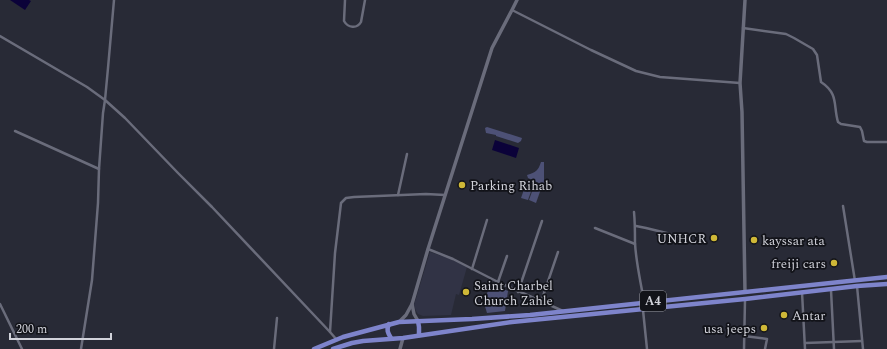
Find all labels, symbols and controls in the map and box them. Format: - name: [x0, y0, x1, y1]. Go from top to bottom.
- place label: Parking Rihab: [470, 176, 552, 196]
- marker: Parking Rihab: [457, 180, 467, 190]
- place label: UNHCR: [657, 229, 706, 249]
- place label: kayssar ata: [762, 231, 825, 251]
- marker: UNHCR: [709, 233, 719, 243]
- marker: kayssar ata: [749, 235, 759, 245]
- place label: freiji cars: [771, 254, 826, 274]
- marker: freiji cars: [829, 258, 839, 268]
- place label: Saint Charbel Church Zahle: [474, 276, 553, 311]
- marker: Saint Charbel Church Zahle: [461, 287, 471, 297]
- road number: A4: [640, 291, 666, 311]
- place label: Antar: [792, 306, 825, 326]
- marker: Antar: [779, 310, 789, 320]
- scale bar: [10, 315, 111, 341]
- place label: usa jeeps: [704, 319, 756, 339]
- text: 200 m: [16, 320, 47, 339]
- marker: usa jeeps: [759, 323, 769, 333]

